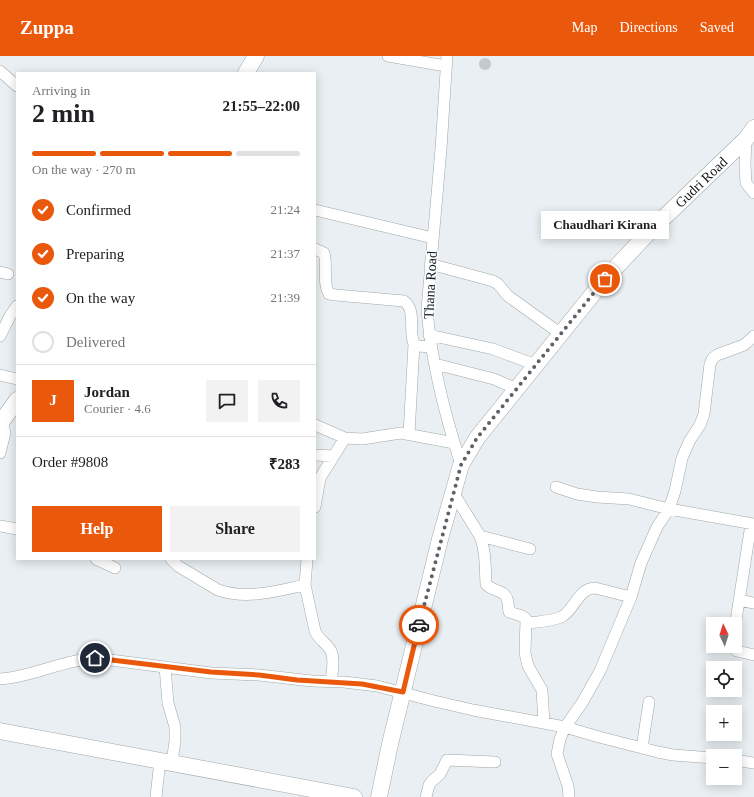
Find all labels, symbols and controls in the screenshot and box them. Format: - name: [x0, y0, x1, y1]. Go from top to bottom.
- text: Zuppa: [20, 17, 74, 38]
- text: Map: [572, 20, 597, 35]
- text: Directions: [619, 20, 678, 35]
- text: Saved: [700, 20, 734, 35]
- text: Arriving in: [32, 83, 90, 98]
- text: 21:55–22:00: [223, 98, 300, 114]
- text: 2 min: [32, 99, 95, 128]
- street label: Gudri Road: [672, 154, 730, 211]
- text: On the way · 270 m: [32, 162, 136, 177]
- icon: check: [32, 199, 54, 221]
- text: Confirmed: [66, 202, 131, 218]
- text: 21:24: [270, 202, 300, 217]
- callout: Chaudhari Kirana: [541, 211, 669, 239]
- text: Chaudhari Kirana: [553, 217, 657, 232]
- icon: check: [32, 243, 54, 265]
- text: Preparing: [66, 246, 124, 262]
- text: 21:37: [270, 246, 300, 261]
- street label: Thana Road: [421, 251, 440, 319]
- pin: [588, 262, 622, 296]
- icon: bag: [594, 268, 616, 290]
- icon: check: [32, 287, 54, 309]
- text: On the way: [66, 290, 135, 306]
- text: 21:39: [270, 290, 300, 305]
- text: Delivered: [66, 334, 125, 350]
- button: chat: [206, 380, 248, 422]
- button: phone: [258, 380, 300, 422]
- text: Jordan: [84, 384, 130, 400]
- text: J: [49, 392, 57, 408]
- text: Courier · 4.6: [84, 401, 151, 416]
- text: Order #9808: [32, 454, 108, 470]
- text: ₹283: [269, 456, 300, 472]
- button: Help: [32, 506, 162, 552]
- button: Share: [170, 506, 300, 552]
- courier: [399, 605, 439, 645]
- icon: car: [408, 614, 430, 636]
- north arrow: [706, 617, 742, 653]
- map controls: [706, 617, 742, 785]
- pin: [78, 641, 112, 675]
- icon: home: [84, 647, 106, 669]
- button: locate: [706, 661, 742, 697]
- button: +: [706, 705, 742, 741]
- button: −: [706, 749, 742, 785]

